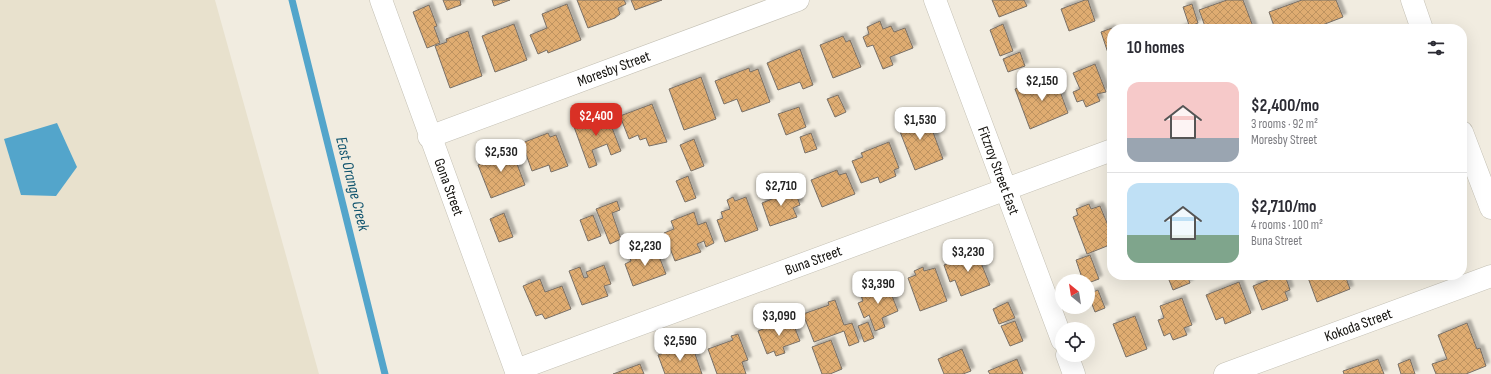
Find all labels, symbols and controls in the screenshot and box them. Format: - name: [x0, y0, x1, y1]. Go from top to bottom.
- icon: filters: [1425, 37, 1447, 59]
- text: 10 homes: [1127, 38, 1184, 58]
- street label: Moresby Street: [574, 46, 653, 91]
- pin: $2,150: [1009, 68, 1075, 102]
- text: $2,150: [1026, 73, 1058, 89]
- text: $2,400/mo: [1251, 96, 1319, 116]
- icon: home: [1159, 98, 1207, 146]
- pin: $2,400: [563, 103, 629, 137]
- pin: $1,530: [887, 107, 953, 141]
- text: $2,400: [579, 108, 613, 124]
- text: $1,530: [904, 112, 936, 128]
- text: 3 rooms · 92 m²: [1251, 116, 1318, 132]
- street label: Fitzroy Street East: [974, 124, 1024, 218]
- text: Moresby Street: [1251, 132, 1317, 148]
- water label: East Orange Creek: [331, 135, 373, 234]
- pin: $2,530: [468, 139, 534, 173]
- text: $2,530: [484, 144, 518, 160]
- street label: Gona Street: [430, 156, 468, 219]
- pin: $2,710: [748, 173, 814, 207]
- text: $2,710: [765, 178, 797, 194]
- text: $2,710/mo: [1251, 197, 1317, 217]
- icon: home: [1159, 199, 1207, 247]
- text: 4 rooms · 100 m²: [1251, 217, 1323, 233]
- pin: $2,230: [612, 233, 678, 267]
- text: Buna Street: [1251, 233, 1302, 249]
- text: $2,230: [628, 238, 662, 254]
- pin: $3,230: [935, 239, 1001, 273]
- street label: Buna Street: [782, 241, 845, 279]
- text: $3,230: [951, 244, 985, 260]
- pin: $3,390: [845, 271, 911, 305]
- north arrow: [1055, 274, 1095, 314]
- map controls: [1055, 274, 1095, 362]
- text: $3,390: [861, 276, 895, 292]
- pin: $3,090: [746, 303, 812, 337]
- street label: Kokoda Street: [1322, 304, 1395, 346]
- text: $3,090: [762, 308, 796, 324]
- button: locate: [1055, 322, 1095, 362]
- pin: $2,590: [647, 328, 713, 362]
- text: $2,590: [663, 333, 697, 349]

